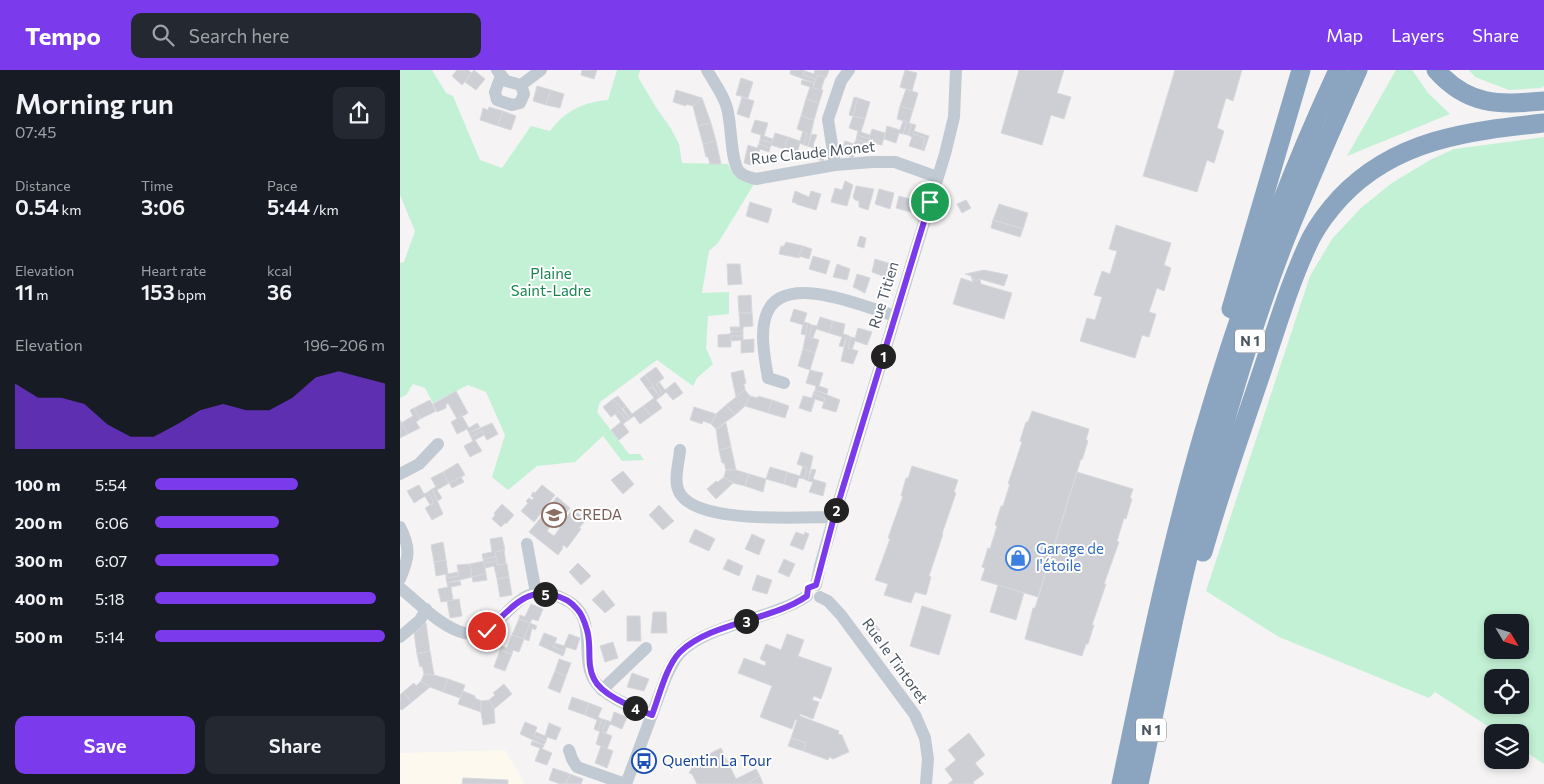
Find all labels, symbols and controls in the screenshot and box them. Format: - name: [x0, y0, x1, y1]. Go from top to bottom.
- search box: [131, 13, 481, 58]
- text: Tempo: [25, 21, 101, 50]
- icon: search: [149, 21, 177, 49]
- text: Search here: [189, 24, 289, 47]
- text: Map: [1326, 24, 1363, 46]
- text: Layers: [1391, 24, 1444, 46]
- text: Share: [1472, 24, 1519, 46]
- text: Morning run: [15, 86, 174, 120]
- button: share: [333, 87, 385, 139]
- text: 07:45: [15, 122, 56, 141]
- street label: Rue Claude Monet: [750, 137, 876, 167]
- text: Distance: [15, 177, 71, 194]
- text: Time: [141, 177, 173, 194]
- text: Pace: [267, 177, 297, 194]
- pin: [909, 181, 951, 223]
- icon: arrive: [916, 188, 944, 216]
- text: 0.54: [15, 194, 59, 219]
- text: 3:06: [141, 194, 185, 219]
- text: 5:44: [267, 194, 310, 219]
- text: km: [59, 201, 81, 218]
- text: /km: [310, 201, 339, 218]
- street label: Rue Titien: [864, 259, 902, 330]
- text: Elevation: [15, 262, 74, 279]
- text: Heart rate: [141, 262, 206, 279]
- text: kcal: [267, 262, 292, 279]
- park label: Plaine Saint-Ladre: [511, 264, 591, 299]
- text: 11: [15, 279, 34, 304]
- text: 153: [141, 279, 175, 304]
- text: 36: [267, 279, 292, 304]
- text: m: [34, 286, 49, 303]
- text: bpm: [175, 286, 206, 303]
- road number: N 1: [1235, 330, 1265, 352]
- text: Elevation: [15, 335, 83, 354]
- text: 196–206 m: [303, 335, 385, 354]
- pin: 1: [870, 344, 896, 368]
- text: 1: [880, 348, 887, 365]
- text: 100 m: [15, 475, 61, 494]
- text: 5:54: [95, 475, 127, 494]
- pin: 2: [824, 498, 848, 522]
- school or university icon: CREDA: [541, 502, 567, 528]
- text: 2: [833, 502, 840, 519]
- place label: CREDA: [572, 505, 622, 523]
- text: 200 m: [15, 513, 62, 532]
- text: 6:06: [95, 513, 129, 532]
- place label: Garage de l'étoile: [1036, 539, 1104, 574]
- shop icon: Garage de l'étoile: [1005, 545, 1031, 571]
- text: 300 m: [15, 551, 63, 570]
- text: 6:07: [95, 551, 127, 570]
- pin: 5: [532, 582, 558, 606]
- text: 5: [541, 586, 550, 603]
- text: 400 m: [15, 589, 63, 608]
- text: 5:18: [95, 589, 125, 608]
- pin: 3: [734, 608, 758, 634]
- pin: [466, 610, 508, 652]
- text: 3: [742, 613, 751, 630]
- street label: Rue le Tintoret: [859, 614, 933, 706]
- north arrow: [1484, 614, 1529, 659]
- map controls: [1484, 614, 1529, 769]
- icon: check: [473, 617, 501, 645]
- text: 500 m: [15, 627, 63, 646]
- text: 5:14: [95, 627, 124, 646]
- button: locate: [1484, 669, 1529, 714]
- pin: 4: [622, 696, 648, 720]
- text: 4: [631, 700, 640, 717]
- button: Save: [15, 716, 195, 774]
- button: Share: [205, 716, 385, 774]
- road number: N 1: [1136, 718, 1166, 742]
- button: layers: [1484, 724, 1529, 769]
- bus stop icon: Quentin La Tour: [631, 748, 657, 774]
- place label: Quentin La Tour: [662, 751, 772, 769]

